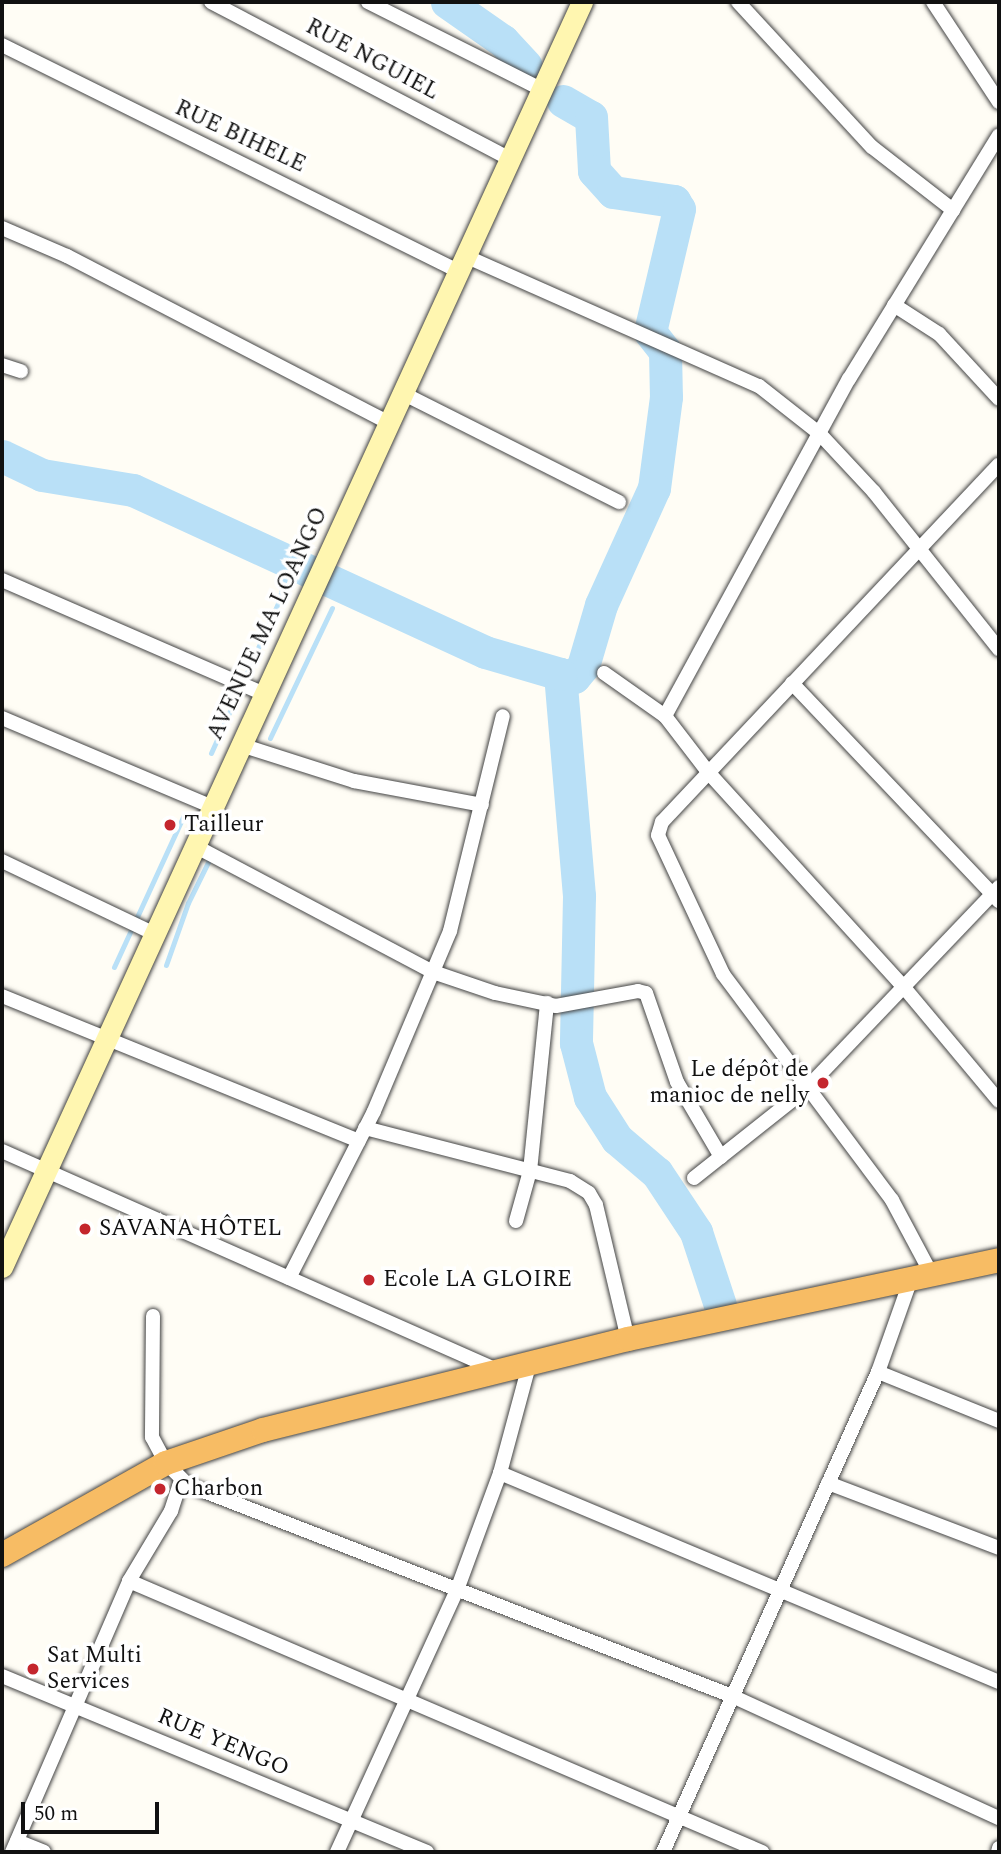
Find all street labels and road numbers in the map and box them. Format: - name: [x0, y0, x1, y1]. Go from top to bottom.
- street label: RUE NGUIEL: [301, 13, 443, 107]
- street label: RUE BIHELE: [170, 95, 310, 179]
- street label: AVENUE MA LOANGO: [202, 503, 334, 745]
- street label: RUE YENGO: [153, 1703, 293, 1783]

